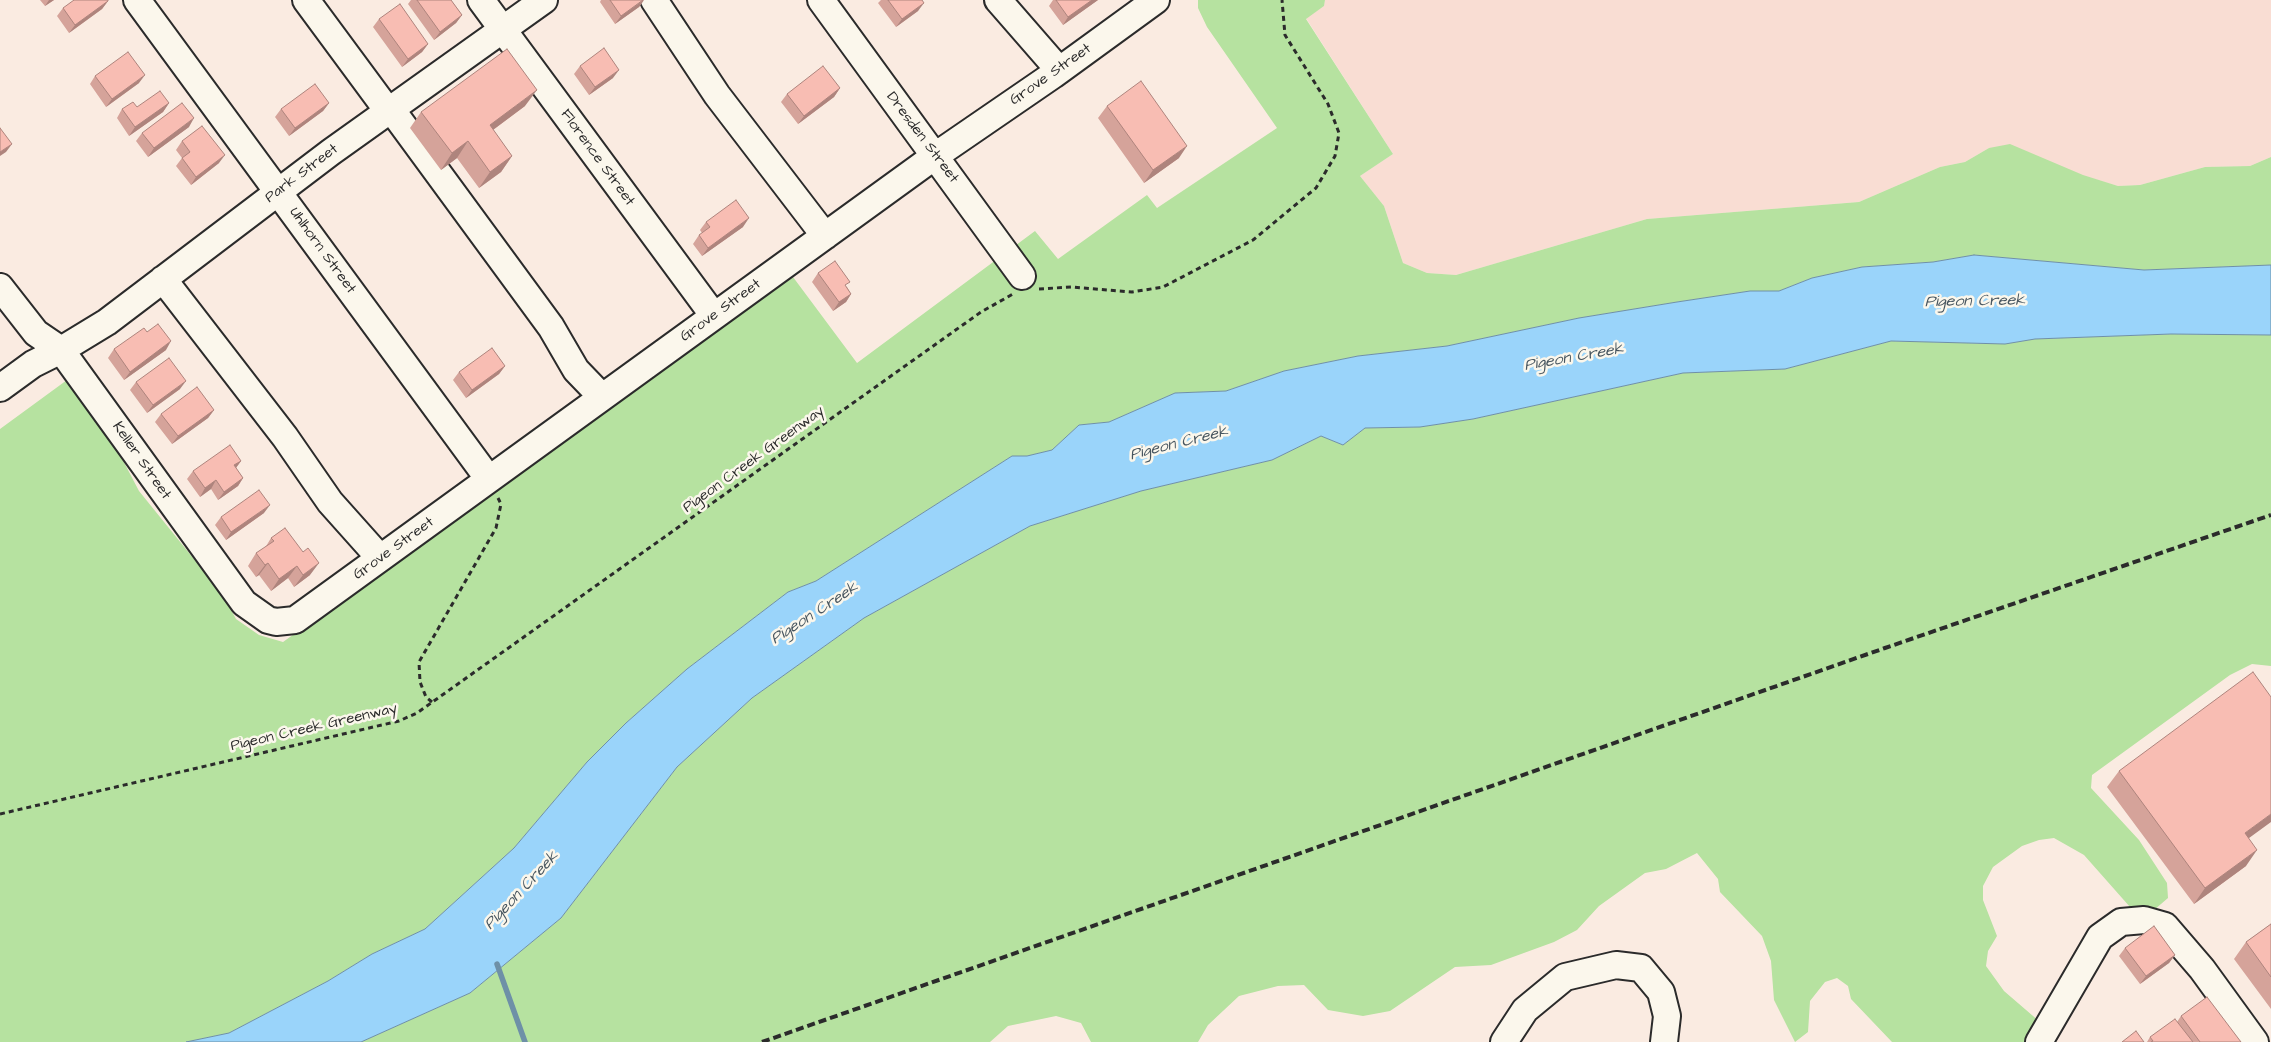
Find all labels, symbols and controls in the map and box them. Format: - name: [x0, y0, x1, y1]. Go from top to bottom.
- street label: Grove Street: [1007, 40, 1095, 110]
- street label: Dresden Street: [882, 89, 962, 187]
- street label: Florence Street: [556, 106, 638, 210]
- street label: Park Street: [262, 141, 342, 207]
- street label: Uhlhorn Street: [285, 204, 359, 298]
- street label: Grove Street: [677, 276, 765, 346]
- water label: Pigeon Creek: [1925, 292, 2025, 312]
- water label: Pigeon Creek: [1523, 340, 1625, 376]
- street label: Pigeon Creek Greenway: [680, 403, 828, 517]
- street label: Keller Street: [108, 419, 174, 503]
- water label: Pigeon Creek: [1128, 423, 1230, 465]
- street label: Grove Street: [350, 514, 438, 584]
- water label: Pigeon Creek: [768, 579, 862, 649]
- street label: Pigeon Creek Greenway: [229, 700, 399, 756]
- water label: Pigeon Creek: [481, 848, 563, 934]

